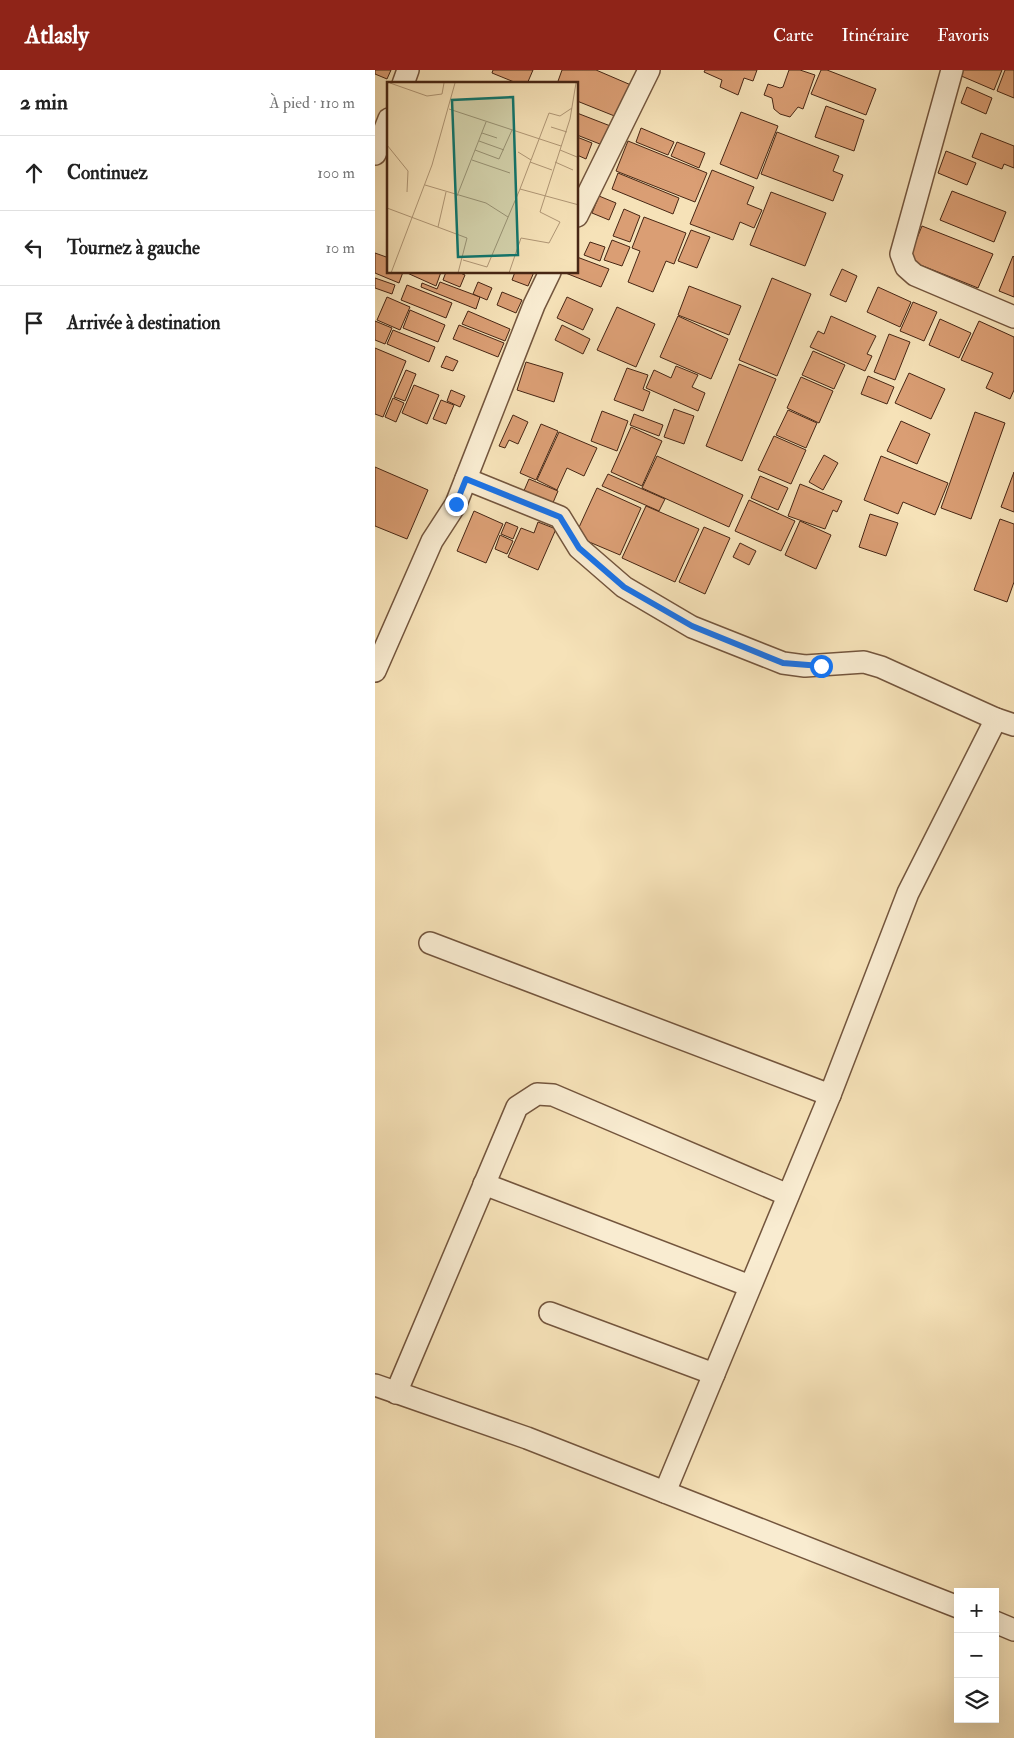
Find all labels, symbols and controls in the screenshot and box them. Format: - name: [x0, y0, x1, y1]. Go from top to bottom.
- text: Atlasly: [25, 20, 89, 51]
- text: Carte: [773, 24, 814, 47]
- text: Itinéraire: [842, 24, 909, 47]
- text: Favoris: [937, 24, 989, 47]
- inset map: [387, 82, 579, 274]
- text: 2 min: [20, 89, 68, 116]
- text: À pied · 110 m: [270, 93, 355, 113]
- icon: ahead: [20, 159, 48, 187]
- text: Continuez: [67, 161, 148, 185]
- text: 100 m: [317, 163, 355, 183]
- icon: left: [20, 234, 48, 262]
- text: Tournez à gauche: [67, 236, 200, 260]
- text: 10 m: [325, 238, 355, 258]
- icon: arrive: [20, 309, 48, 337]
- text: Arrivée à destination: [67, 311, 221, 335]
- route end: [445, 493, 468, 516]
- route start: [810, 655, 833, 678]
- map controls: [954, 1588, 999, 1723]
- button: +: [954, 1588, 999, 1633]
- button: −: [954, 1633, 999, 1678]
- button: layers: [954, 1678, 999, 1723]

